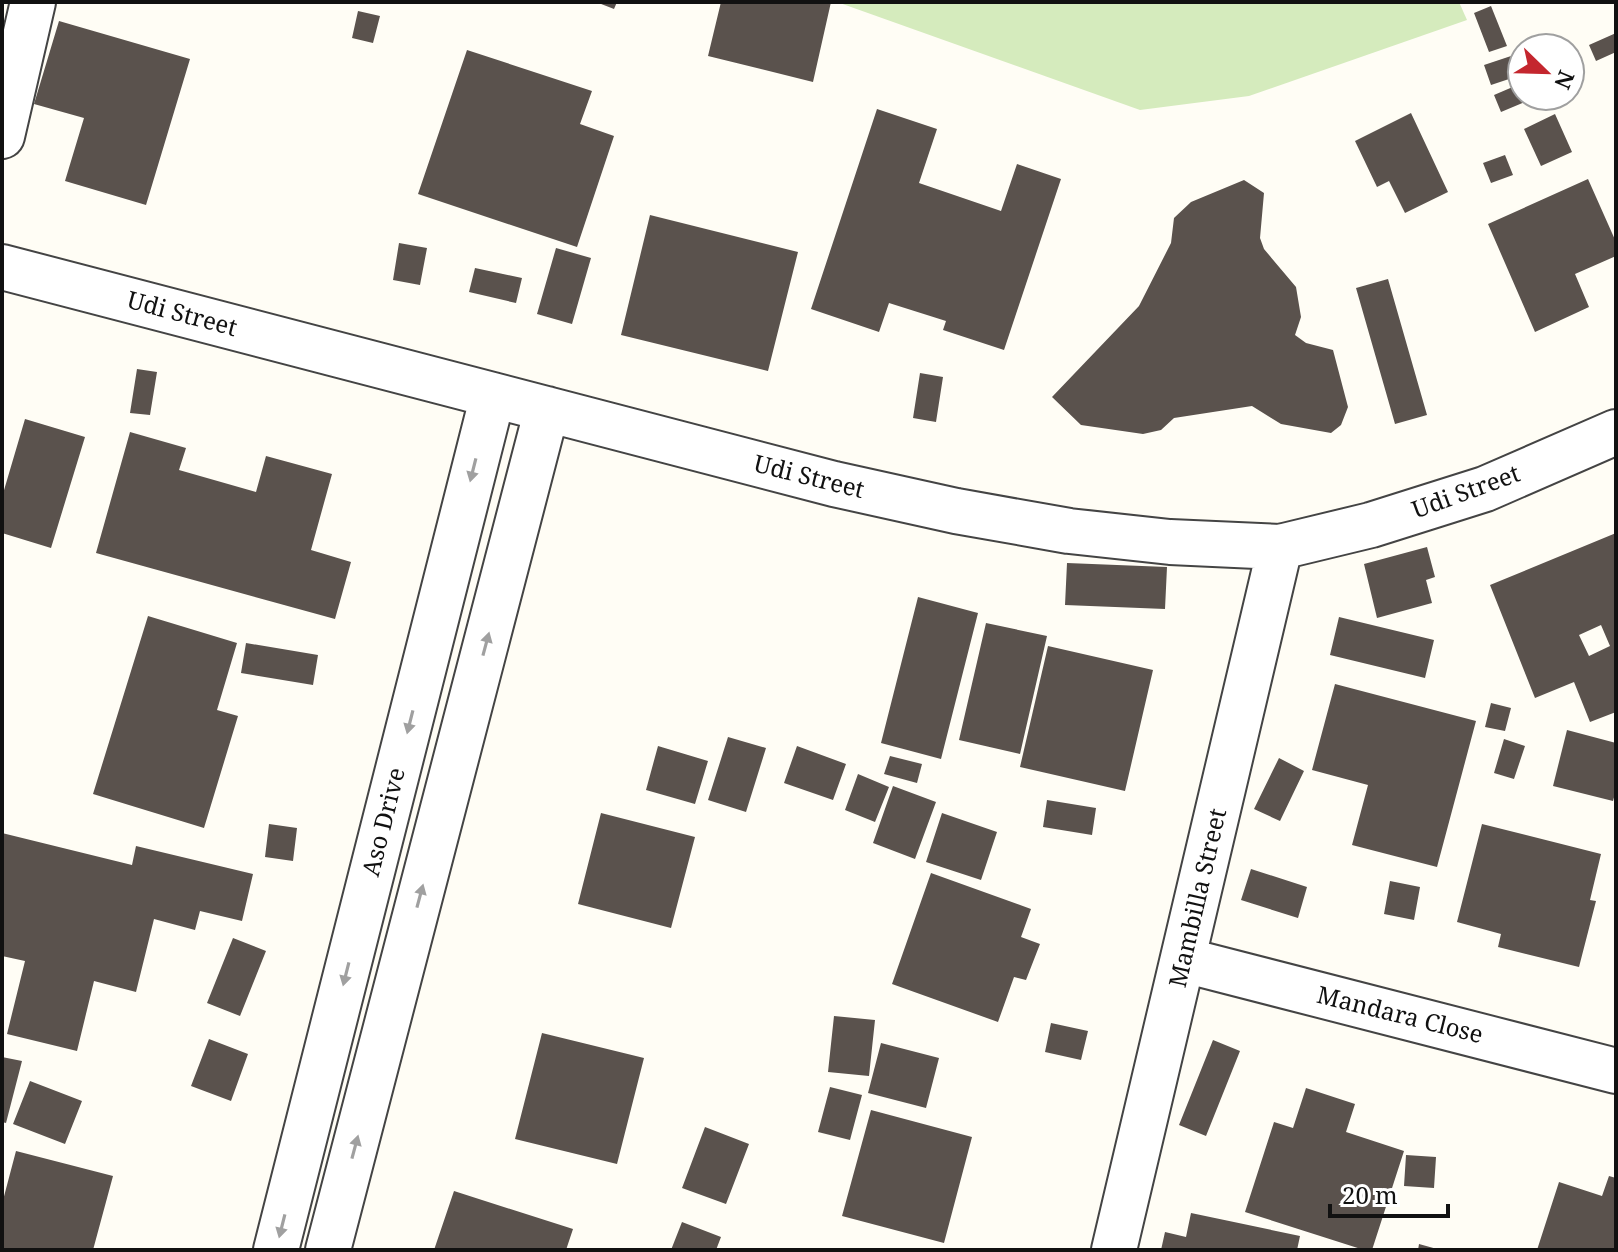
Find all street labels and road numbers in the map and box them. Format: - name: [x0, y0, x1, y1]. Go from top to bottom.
- street label: Udi Street: [124, 282, 241, 343]
- street label: Udi Street: [751, 446, 868, 505]
- street label: Udi Street: [1407, 456, 1524, 525]
- street label: Aso Drive: [353, 764, 412, 879]
- street label: Mambilla Street: [1160, 805, 1233, 990]
- street label: Mandara Close: [1314, 977, 1487, 1050]

